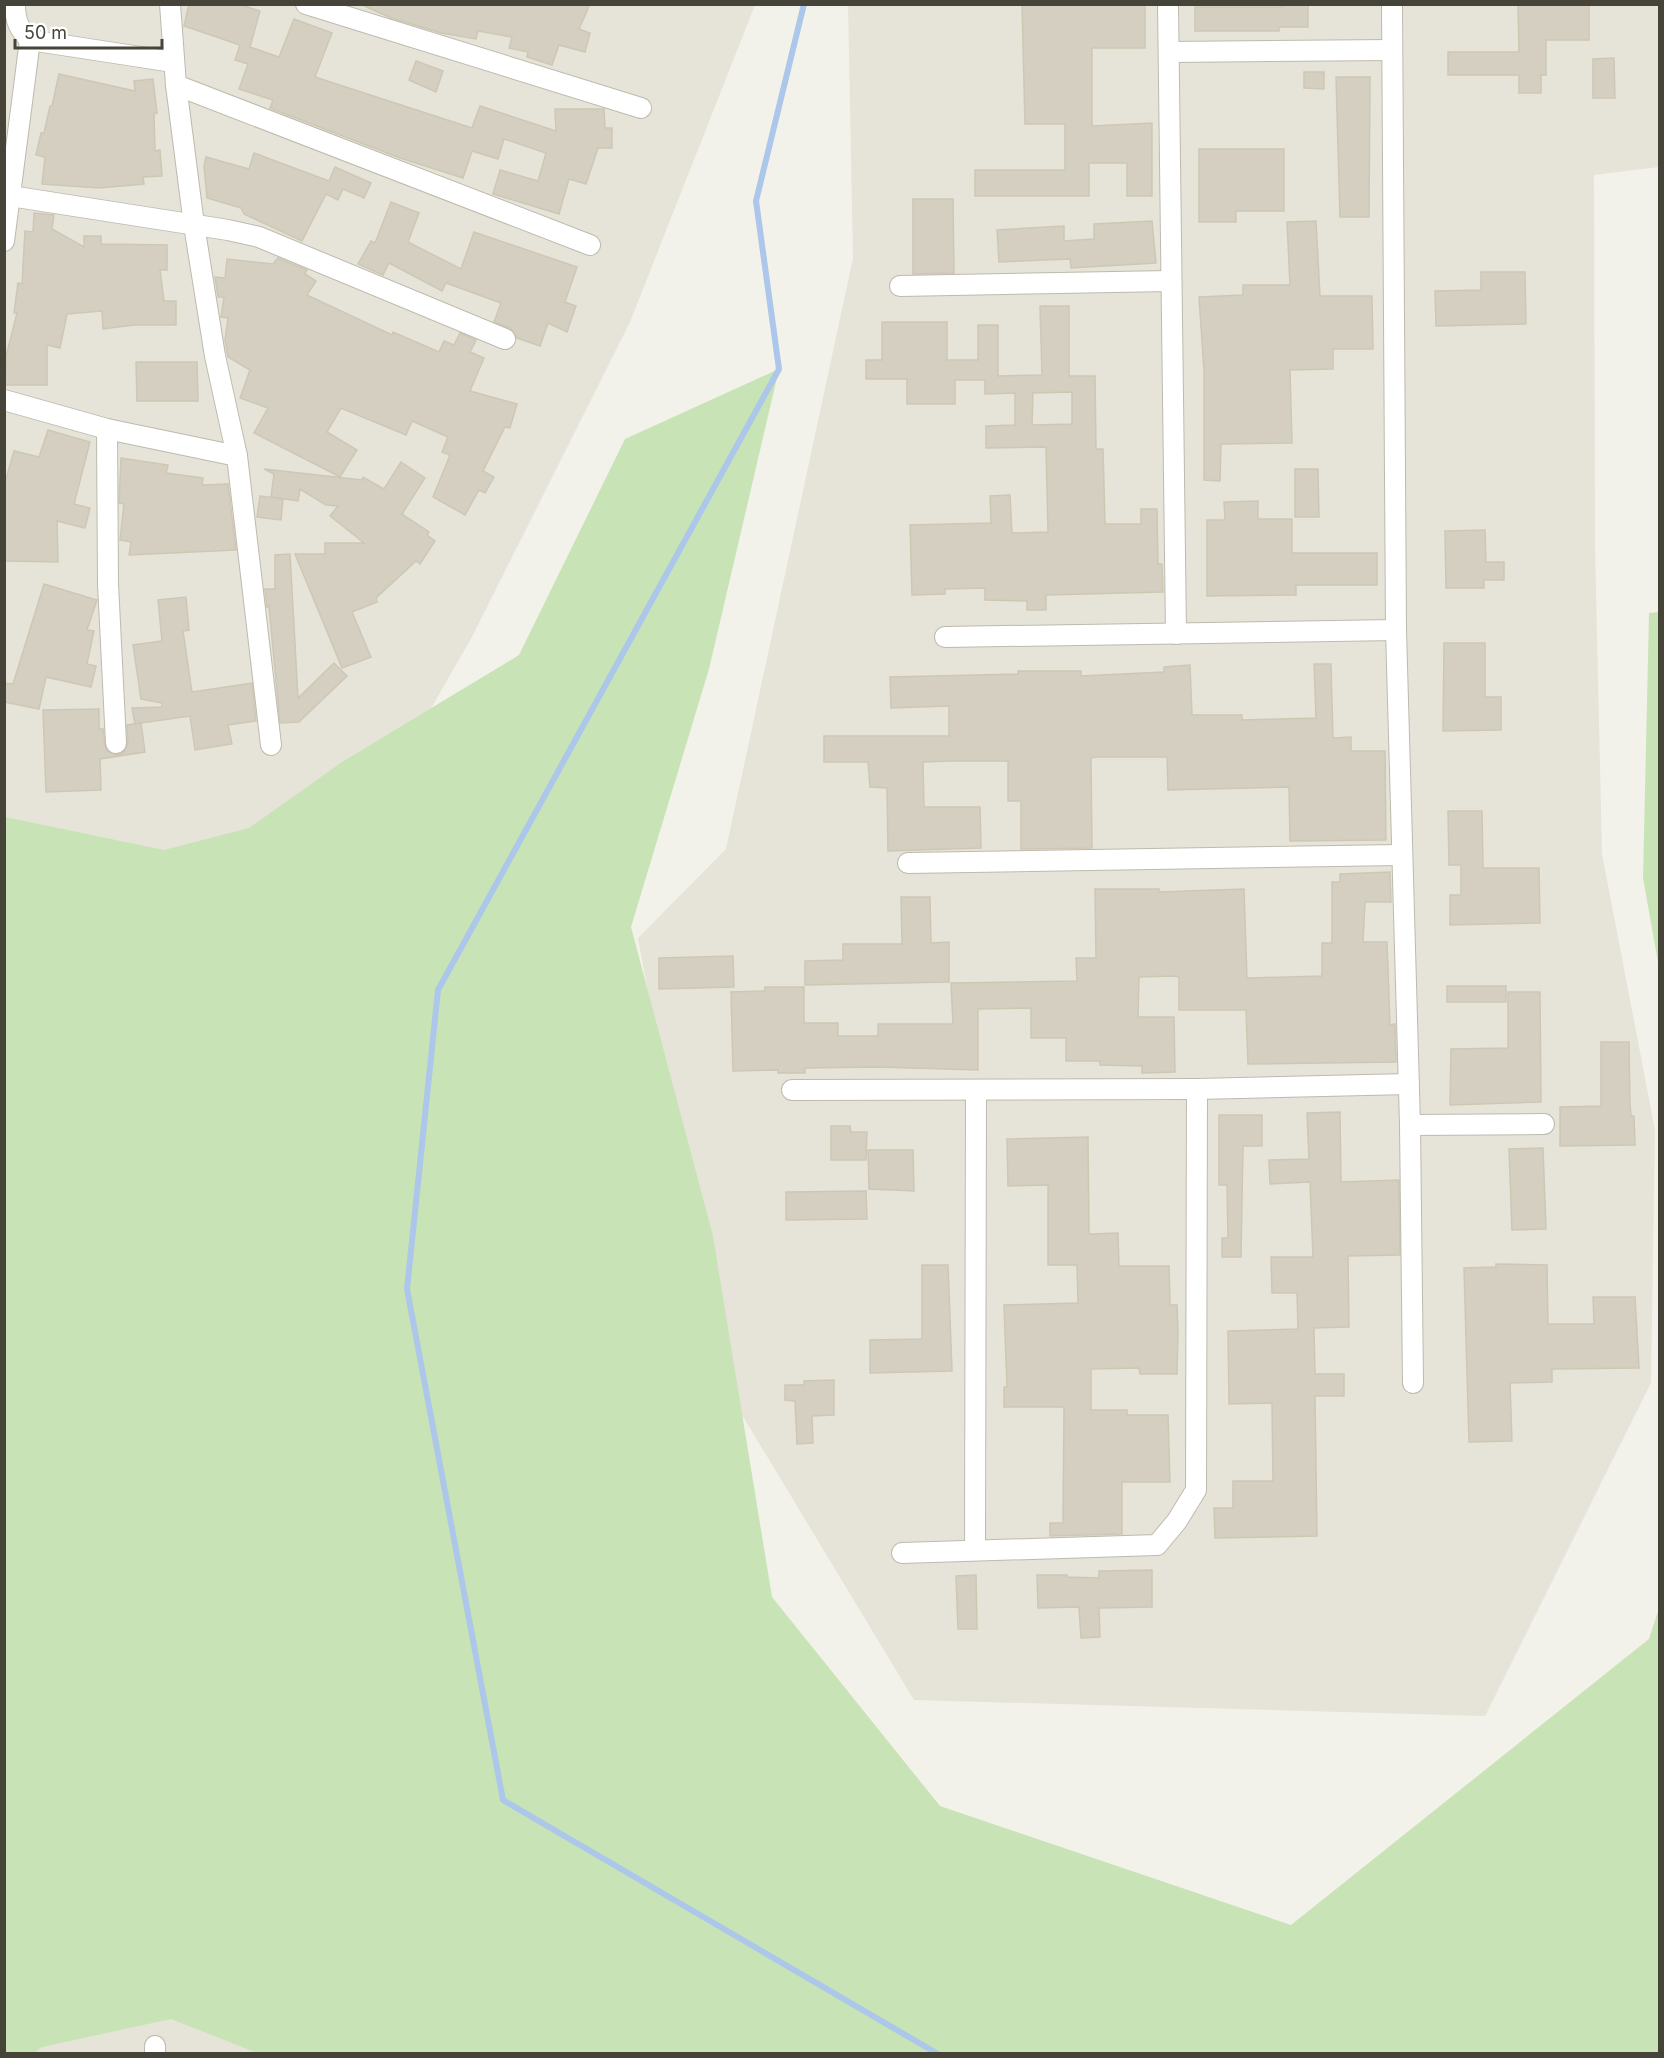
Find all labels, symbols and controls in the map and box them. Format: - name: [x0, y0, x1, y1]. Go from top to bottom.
- scale bar: [15, 12, 162, 50]
- text: 50 m: [24, 22, 67, 43]

